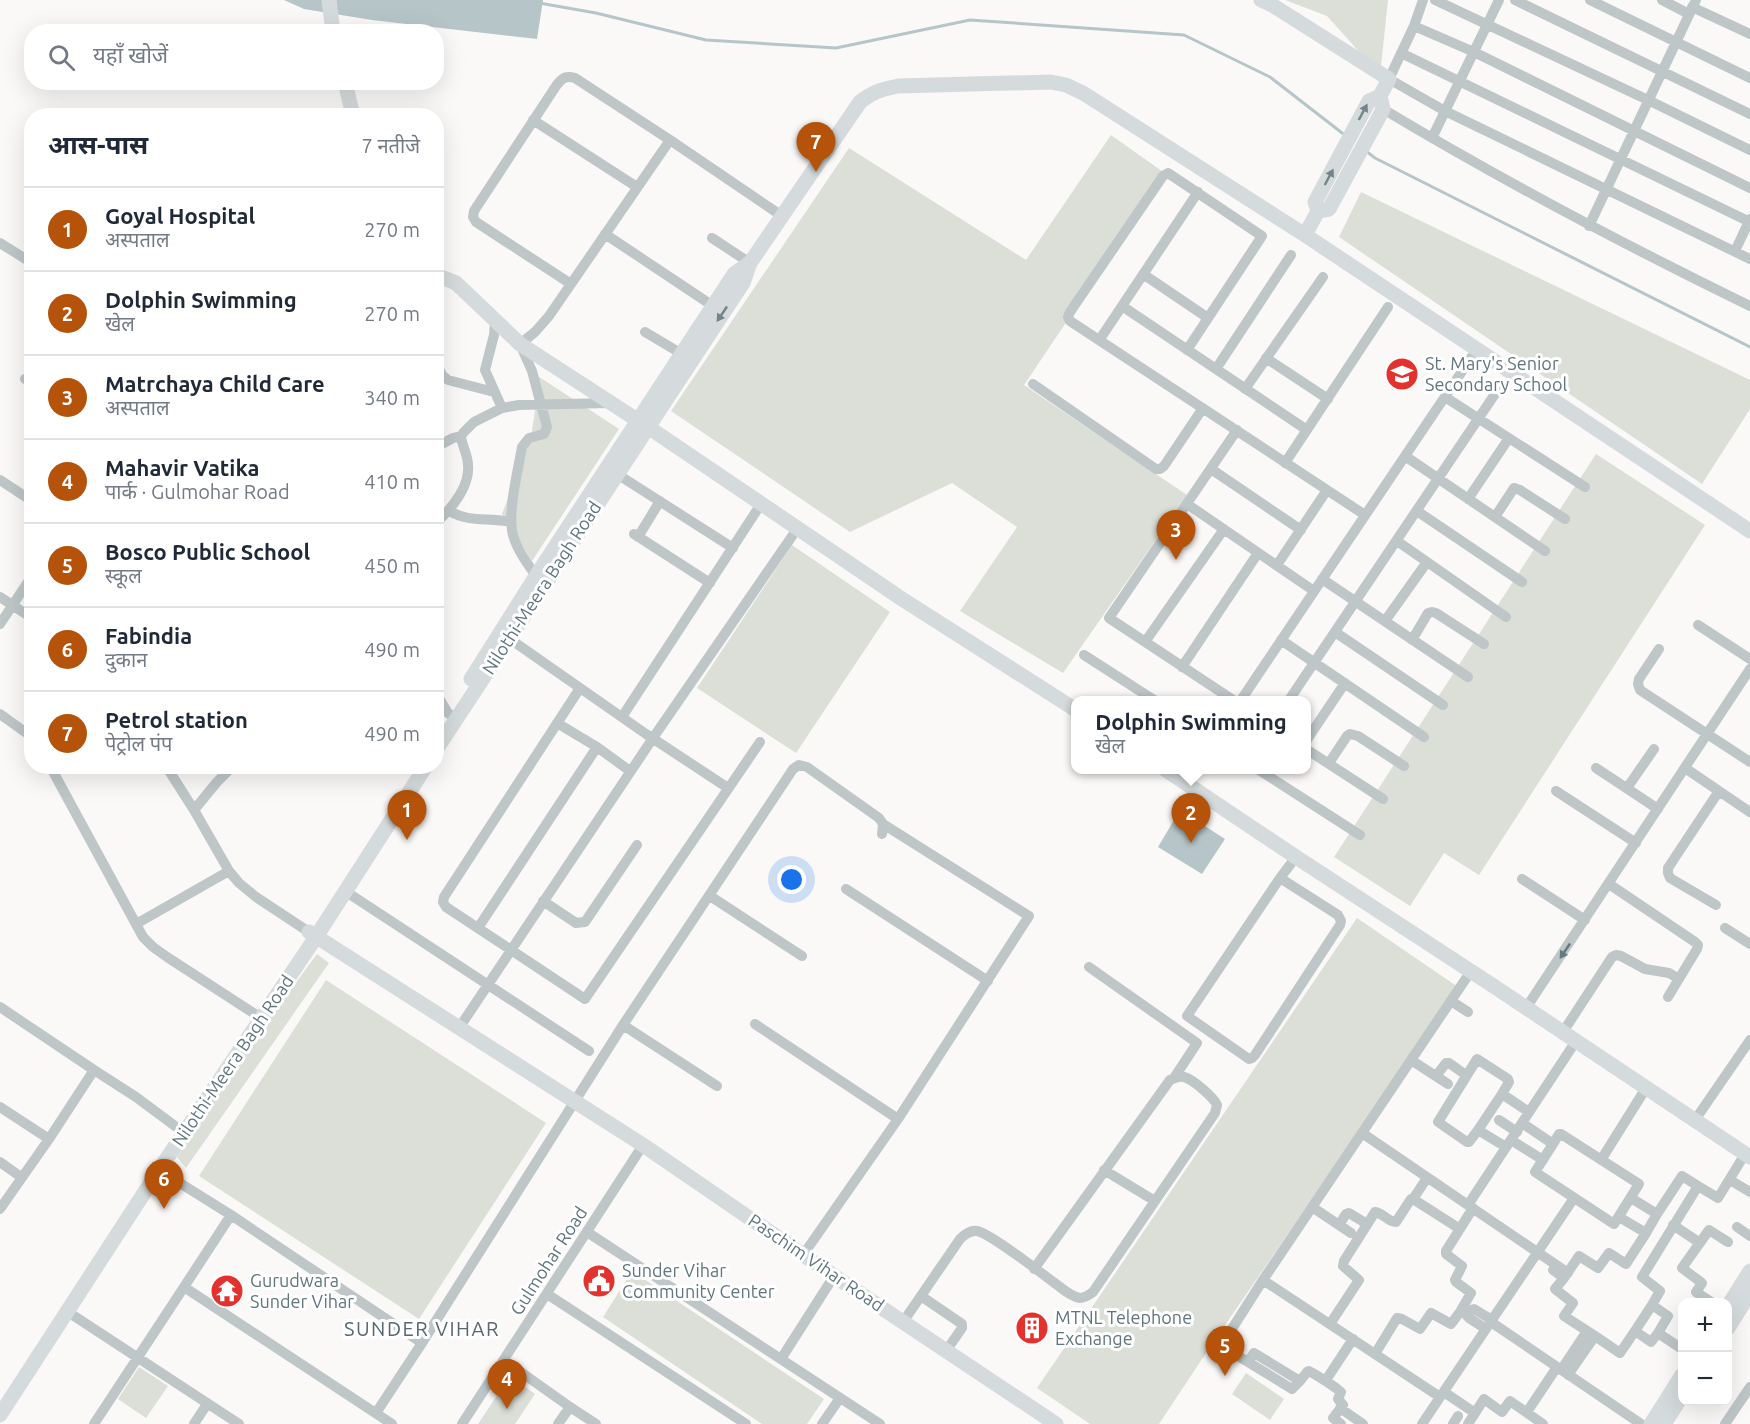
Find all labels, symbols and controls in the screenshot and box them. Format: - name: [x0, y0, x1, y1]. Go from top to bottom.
- search box: [24, 24, 444, 90]
- icon: search: [45, 41, 78, 74]
- text: यहाँ खोजें: [93, 42, 168, 67]
- one-way arrow: [1358, 104, 1368, 121]
- pin: 7: [796, 122, 836, 172]
- text: आस-पास: [48, 130, 148, 159]
- text: 7 नतीजे: [362, 134, 420, 157]
- one-way arrow: [1324, 168, 1334, 185]
- text: Goyal Hospital: [105, 203, 255, 228]
- text: 1: [62, 218, 73, 241]
- text: 270 m: [364, 218, 420, 241]
- text: अस्पताल: [105, 228, 170, 251]
- text: Dolphin Swimming: [105, 287, 297, 312]
- text: 2: [62, 302, 73, 325]
- text: 270 m: [364, 302, 420, 325]
- one-way arrow: [717, 306, 728, 322]
- text: खेल: [105, 312, 135, 335]
- place label: St. Mary's Senior Secondary School: [1425, 353, 1567, 394]
- school or university icon: St. Mary's Senior Secondary School: [1384, 356, 1420, 392]
- text: Matrchaya Child Care: [105, 371, 325, 396]
- text: 3: [62, 386, 73, 409]
- text: 340 m: [364, 386, 420, 409]
- text: अस्पताल: [105, 396, 170, 419]
- text: Mahavir Vatika: [105, 455, 260, 480]
- text: 4: [62, 470, 73, 493]
- text: 410 m: [364, 470, 420, 493]
- text: पार्क · Gulmohar Road: [105, 480, 290, 503]
- street label: Nilothi-Meera Bagh Road: [478, 497, 605, 678]
- pin: 3: [1156, 510, 1196, 560]
- text: Bosco Public School: [105, 539, 310, 564]
- text: 5: [62, 554, 73, 577]
- text: 450 m: [364, 554, 420, 577]
- text: स्कूल: [105, 564, 142, 587]
- text: Fabindia: [105, 623, 192, 648]
- text: 6: [62, 638, 73, 661]
- text: 490 m: [364, 638, 420, 661]
- text: दुकान: [105, 648, 147, 671]
- popup: [1071, 696, 1311, 774]
- text: Petrol station: [105, 707, 248, 732]
- text: Dolphin Swimming: [1095, 709, 1287, 734]
- text: 7: [62, 722, 73, 745]
- text: 490 m: [364, 722, 420, 745]
- text: पेट्रोल पंप: [105, 732, 172, 755]
- text: खेल: [1095, 734, 1125, 757]
- pin: 1: [388, 790, 426, 840]
- pin: 2: [1172, 794, 1210, 843]
- your location: [777, 865, 806, 894]
- one-way arrow: [1559, 942, 1571, 958]
- street label: Nilothi-Meera Bagh Road: [167, 971, 297, 1150]
- pin: 6: [144, 1160, 184, 1209]
- street label: Gulmohar Road: [506, 1203, 591, 1318]
- street label: Paschim Vihar Road: [745, 1210, 888, 1315]
- place label: Sunder Vihar Community Center: [622, 1260, 775, 1301]
- public building icon: Sunder Vihar Community Center: [581, 1263, 617, 1299]
- place label: Gurudwara Sunder Vihar: [250, 1270, 354, 1311]
- temple icon: Gurudwara Sunder Vihar: [209, 1273, 245, 1309]
- map controls: [1678, 1298, 1732, 1406]
- button: +: [1678, 1298, 1732, 1352]
- place label: MTNL Telephone Exchange: [1055, 1307, 1192, 1348]
- building icon: MTNL Telephone Exchange: [1014, 1310, 1050, 1346]
- district label: SUNDER VIHAR: [344, 1317, 500, 1340]
- pin: 5: [1206, 1326, 1244, 1376]
- button: −: [1678, 1352, 1732, 1406]
- pin: 4: [488, 1360, 526, 1409]

